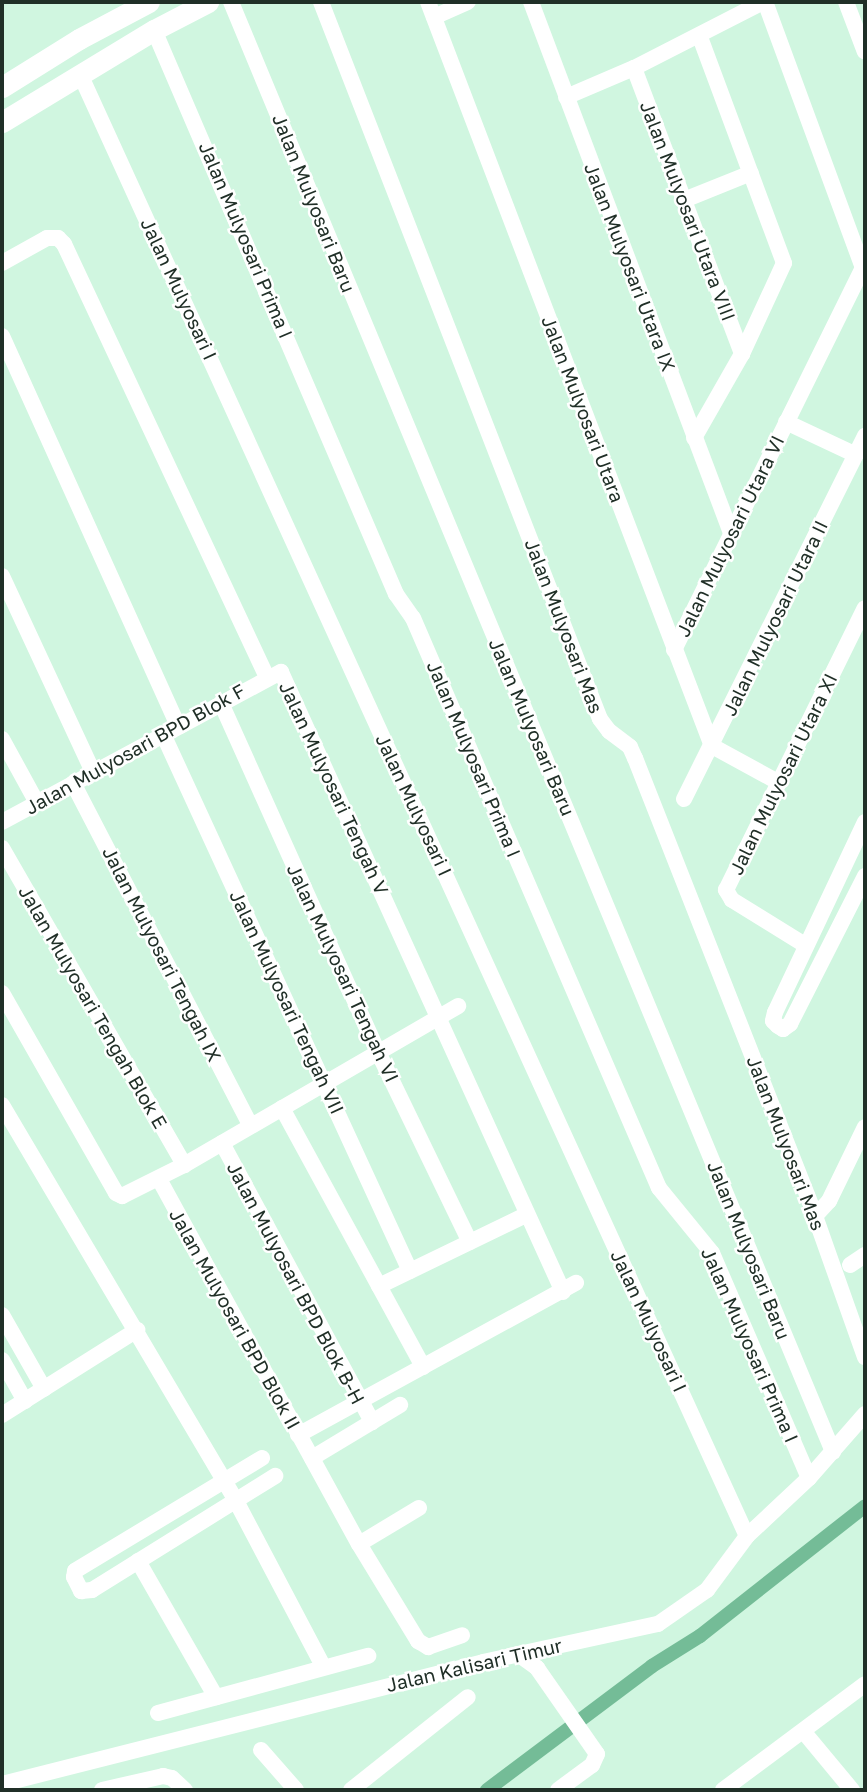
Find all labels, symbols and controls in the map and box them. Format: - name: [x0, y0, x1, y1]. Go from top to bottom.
- street label: Jalan Mulyosari Utara VIII: [636, 98, 740, 324]
- street label: Jalan Mulyosari Baru: [268, 111, 360, 295]
- street label: Jalan Mulyosari Prima I: [194, 138, 298, 342]
- street label: Jalan Mulyosari Utara IX: [580, 160, 680, 374]
- street label: Jalan Mulyosari I: [136, 215, 222, 363]
- street label: Jalan Mulyosari Utara: [537, 313, 629, 505]
- street label: Jalan Mulyosari Utara VI: [671, 432, 789, 640]
- street label: Jalan Mulyosari Utara II: [718, 517, 832, 719]
- street label: Jalan Mulyosari Mas: [520, 536, 608, 716]
- street label: Jalan Mulyosari Baru: [484, 635, 580, 819]
- street label: Jalan Mulyosari Prima I: [422, 657, 526, 861]
- street label: Jalan Mulyosari Utara XI: [724, 670, 842, 878]
- street label: Jalan Mulyosari Tengah V: [275, 678, 393, 898]
- street label: Jalan Mulyosari BPD Blok F: [21, 679, 249, 819]
- street label: Jalan Mulyosari I: [371, 731, 457, 879]
- street label: Jalan Mulyosari Tengah IX: [98, 843, 226, 1065]
- street label: Jalan Mulyosari Tengah VI: [282, 860, 404, 1086]
- street label: Jalan Mulyosari Tengah Blok E: [14, 882, 172, 1132]
- street label: Jalan Mulyosari Tengah VII: [225, 887, 349, 1117]
- street label: Jalan Mulyosari Mas: [742, 1053, 830, 1233]
- street label: Jalan Mulyosari BPD Blok B-H: [222, 1158, 370, 1408]
- street label: Jalan Mulyosari Baru: [703, 1158, 795, 1342]
- street label: Jalan Mulyosari BPD Blok II: [165, 1205, 305, 1433]
- street label: Jalan Mulyosari Prima I: [697, 1244, 803, 1446]
- street label: Jalan Mulyosari I: [606, 1247, 692, 1395]
- street label: Jalan Kalisari Timur: [384, 1634, 564, 1696]

